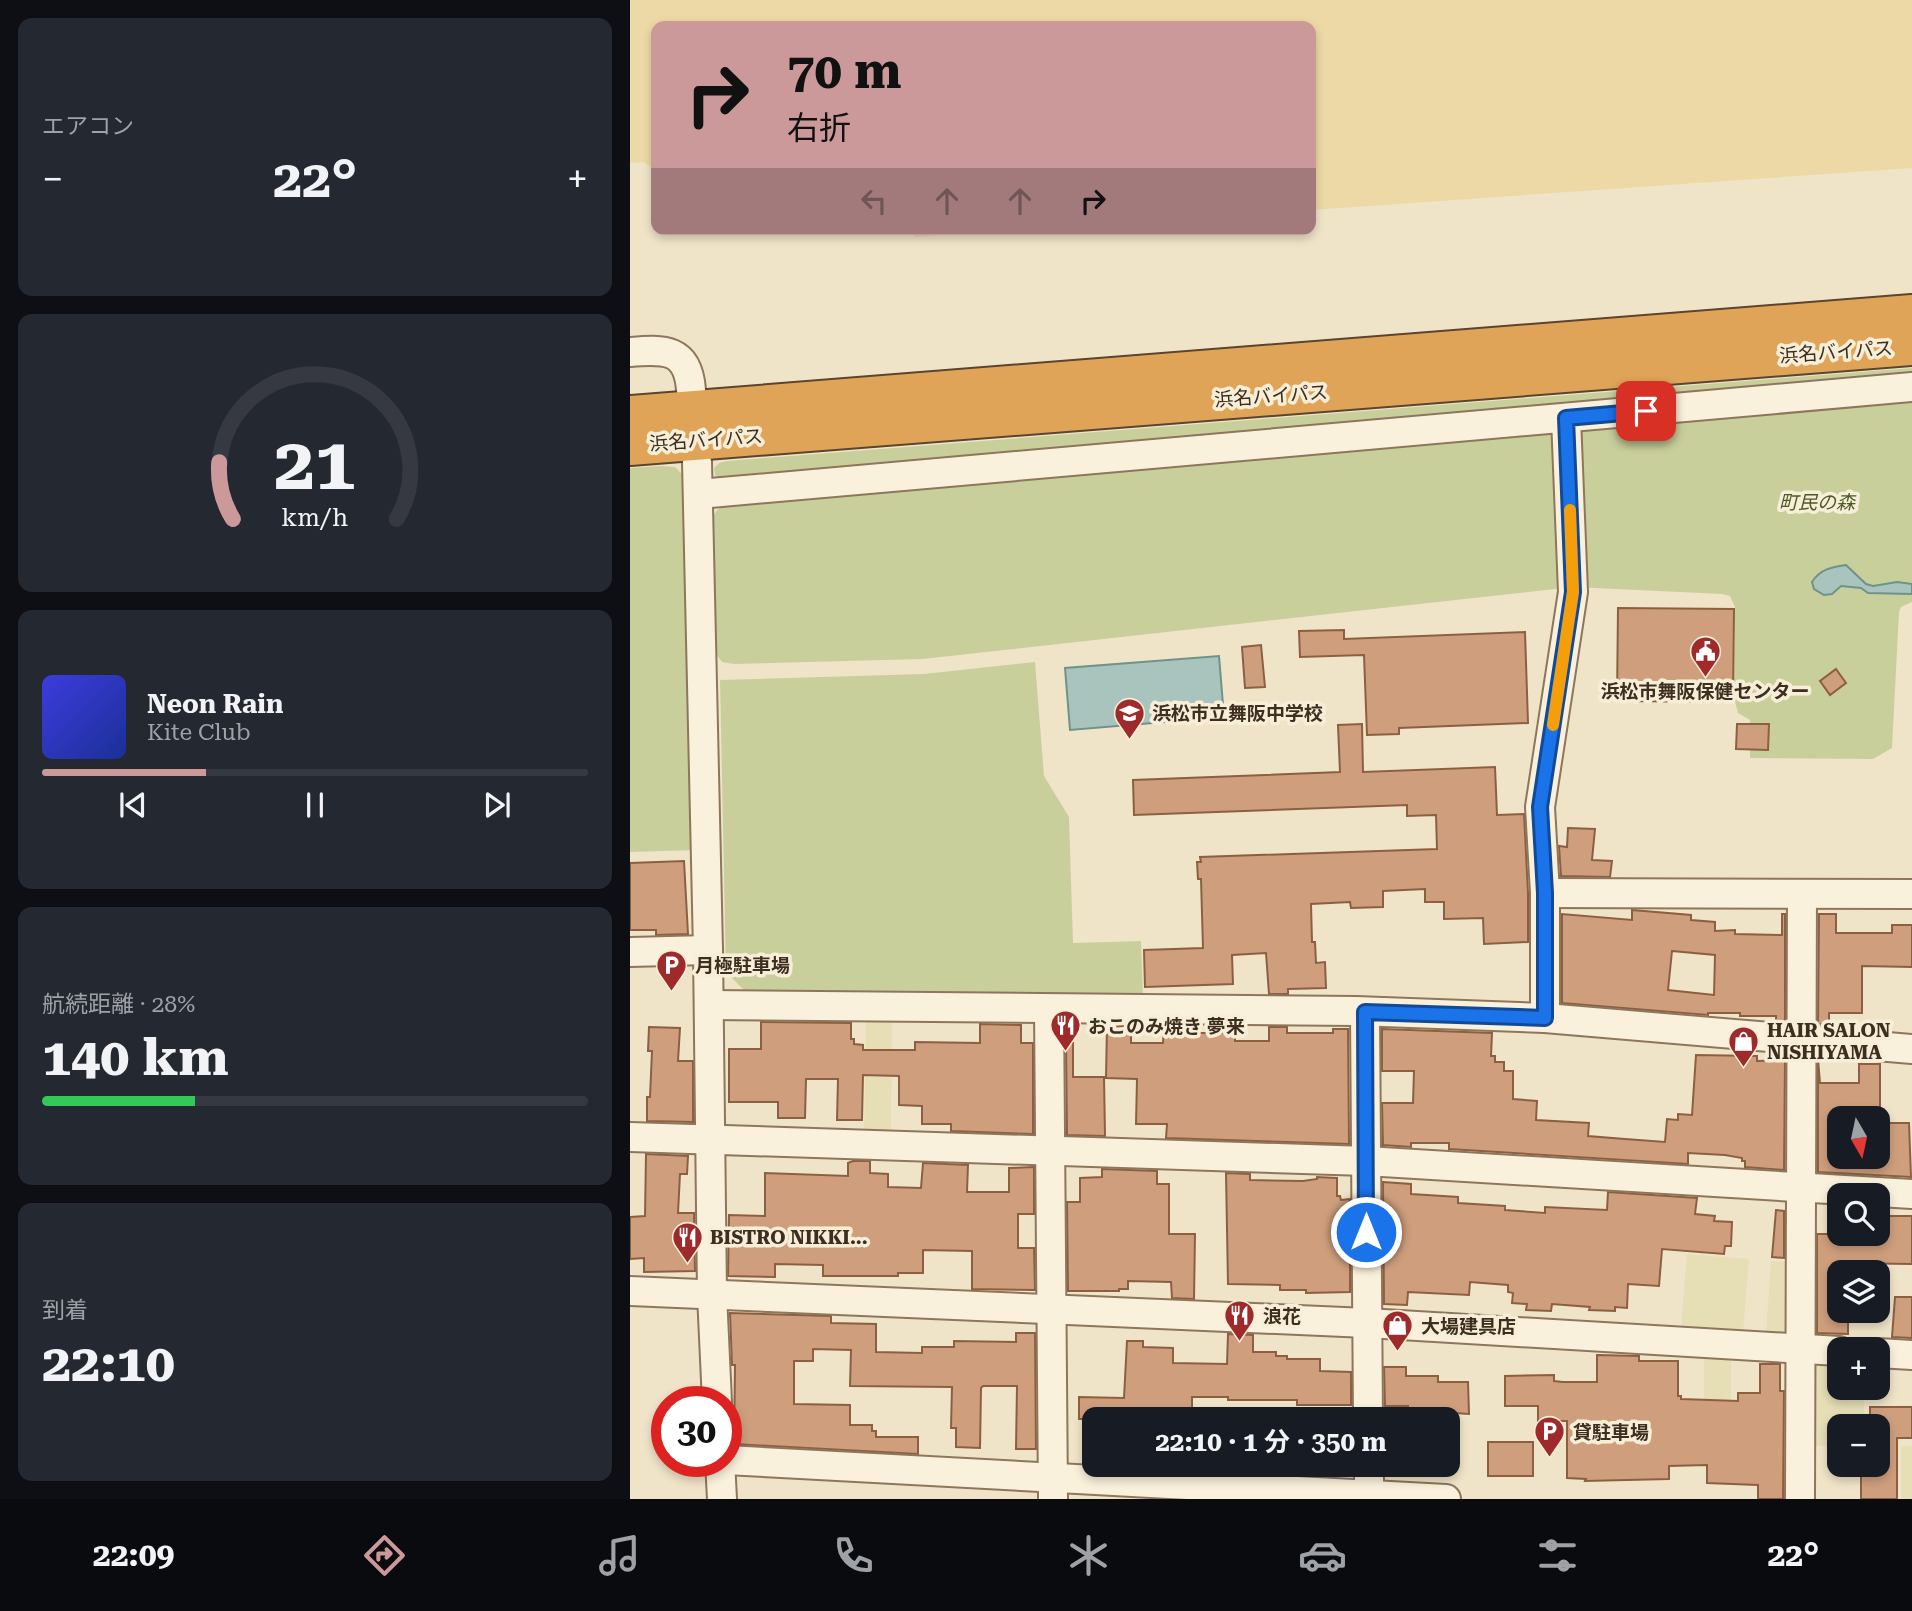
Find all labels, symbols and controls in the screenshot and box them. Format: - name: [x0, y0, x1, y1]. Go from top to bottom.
- text: 70 m: [787, 43, 902, 100]
- icon: right: [672, 49, 763, 140]
- text: 右折: [787, 109, 851, 147]
- text: エアコン: [42, 113, 134, 140]
- text: 22°: [273, 149, 357, 210]
- text: −: [42, 157, 63, 201]
- text: +: [567, 157, 588, 201]
- icon: left: [855, 182, 893, 220]
- icon: ahead: [928, 182, 966, 220]
- icon: ahead: [1001, 182, 1039, 220]
- icon: right: [1074, 182, 1112, 220]
- street label: 浜名バイパス: [1779, 337, 1893, 367]
- street label: 浜名バイパス: [1214, 381, 1328, 411]
- pin: [1616, 381, 1676, 441]
- icon: arrive: [1627, 392, 1665, 430]
- text: 21: [274, 423, 356, 508]
- street label: 浜名バイパス: [649, 425, 763, 455]
- park label: 町民の森: [1779, 491, 1857, 514]
- text: km/h: [282, 503, 348, 532]
- public building icon: 浜松市舞阪保健センター: [1688, 635, 1722, 679]
- place label: 浜松市舞阪保健センター: [1600, 680, 1810, 703]
- text: Neon Rain: [147, 689, 283, 719]
- school or university icon: 浜松市立舞阪中学校: [1112, 696, 1146, 740]
- place label: 浜松市立舞阪中学校: [1152, 702, 1323, 725]
- text: Kite Club: [147, 719, 251, 746]
- icon: previous: [114, 786, 152, 824]
- icon: pause: [296, 786, 334, 824]
- icon: next: [478, 786, 516, 824]
- parking icon: 月極駐車場: [655, 948, 689, 992]
- place label: 月極駐車場: [695, 954, 790, 977]
- text: 航続距離 · 28%: [42, 991, 195, 1018]
- restaurant icon: おこのみ焼き 夢来: [1048, 1009, 1082, 1053]
- place label: おこのみ焼き 夢来: [1088, 1015, 1245, 1038]
- place label: HAIR SALON NISHIYAMA: [1767, 1019, 1891, 1064]
- shop icon: HAIR SALON NISHIYAMA: [1727, 1024, 1761, 1068]
- text: 140 km: [42, 1027, 229, 1088]
- north arrow: [1827, 1106, 1890, 1169]
- map controls: [1827, 1106, 1890, 1477]
- button: search: [1827, 1183, 1890, 1246]
- position arrow: [1329, 1195, 1403, 1269]
- restaurant icon: BISTRO NIKKI...: [670, 1220, 704, 1264]
- place label: BISTRO NIKKI...: [710, 1226, 868, 1249]
- button: layers: [1827, 1260, 1890, 1323]
- text: 到着: [42, 1297, 88, 1324]
- restaurant icon: 浪花: [1223, 1299, 1257, 1343]
- place label: 浪花: [1263, 1305, 1301, 1328]
- shop icon: 大場建具店: [1381, 1309, 1415, 1353]
- place label: 大場建具店: [1421, 1315, 1516, 1338]
- text: 22:10: [42, 1333, 175, 1394]
- button: +: [1827, 1337, 1890, 1400]
- speed limit sign: 30: [651, 1386, 742, 1477]
- button: −: [1827, 1414, 1890, 1477]
- parking icon: 貸駐車場: [1533, 1415, 1567, 1459]
- place label: 貸駐車場: [1573, 1421, 1649, 1444]
- text: 22:10 · 1 分 · 350 m: [1155, 1427, 1387, 1457]
- icon: directions: [360, 1531, 409, 1580]
- icon: music: [595, 1531, 644, 1580]
- icon: phone: [829, 1531, 878, 1580]
- icon: climate: [1064, 1531, 1113, 1580]
- icon: car: [1298, 1531, 1347, 1580]
- icon: filters: [1533, 1531, 1582, 1580]
- text: 22:09: [93, 1536, 174, 1574]
- text: 22°: [1767, 1536, 1819, 1574]

